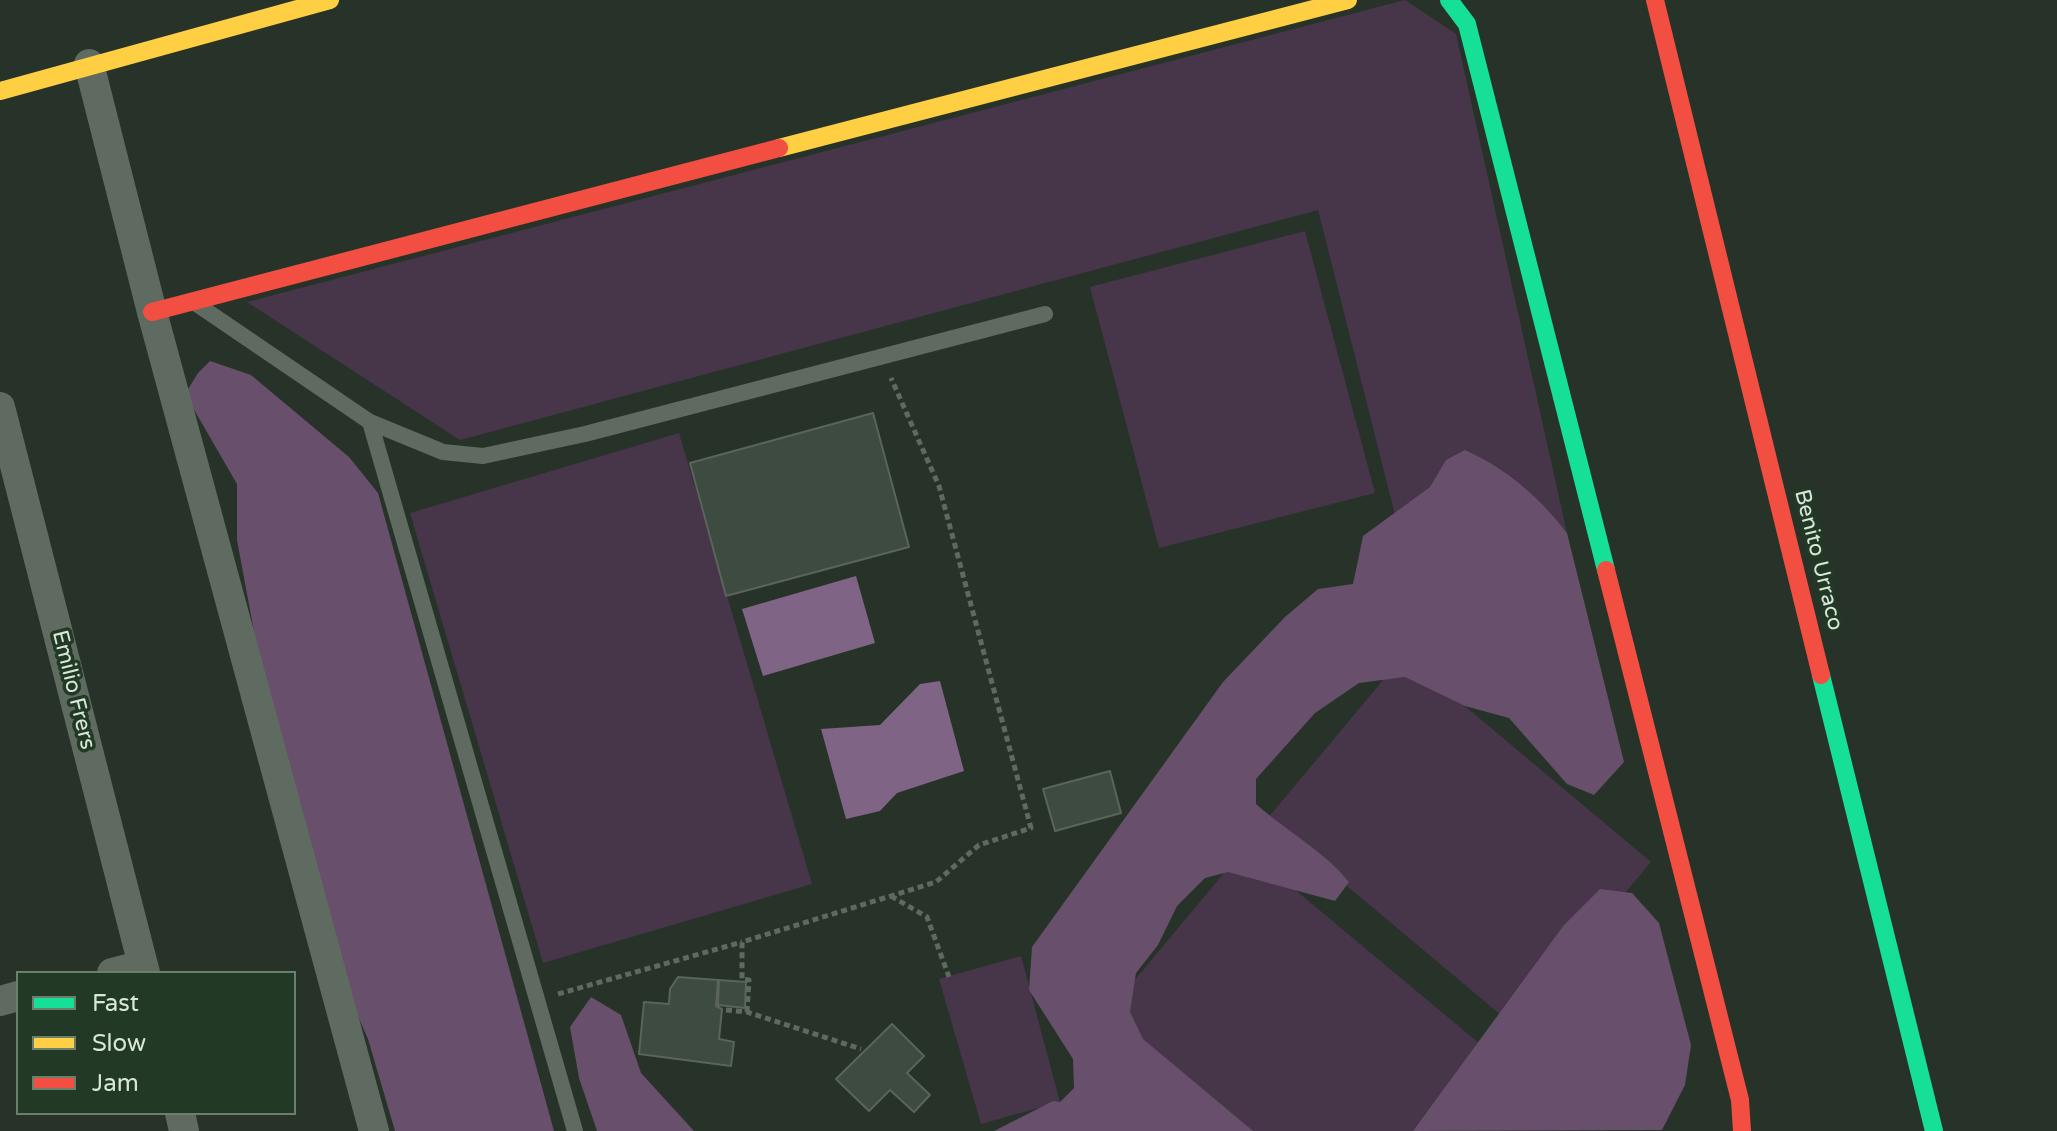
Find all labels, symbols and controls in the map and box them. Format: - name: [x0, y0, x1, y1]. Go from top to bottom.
- street label: Benito Urraco: [1788, 487, 1848, 633]
- street label: Emilio Frers: [45, 628, 101, 752]
- legend: [16, 971, 296, 1115]
- text: Fast: [92, 989, 139, 1018]
- text: Slow: [92, 1029, 146, 1058]
- text: Jam: [92, 1069, 139, 1098]

